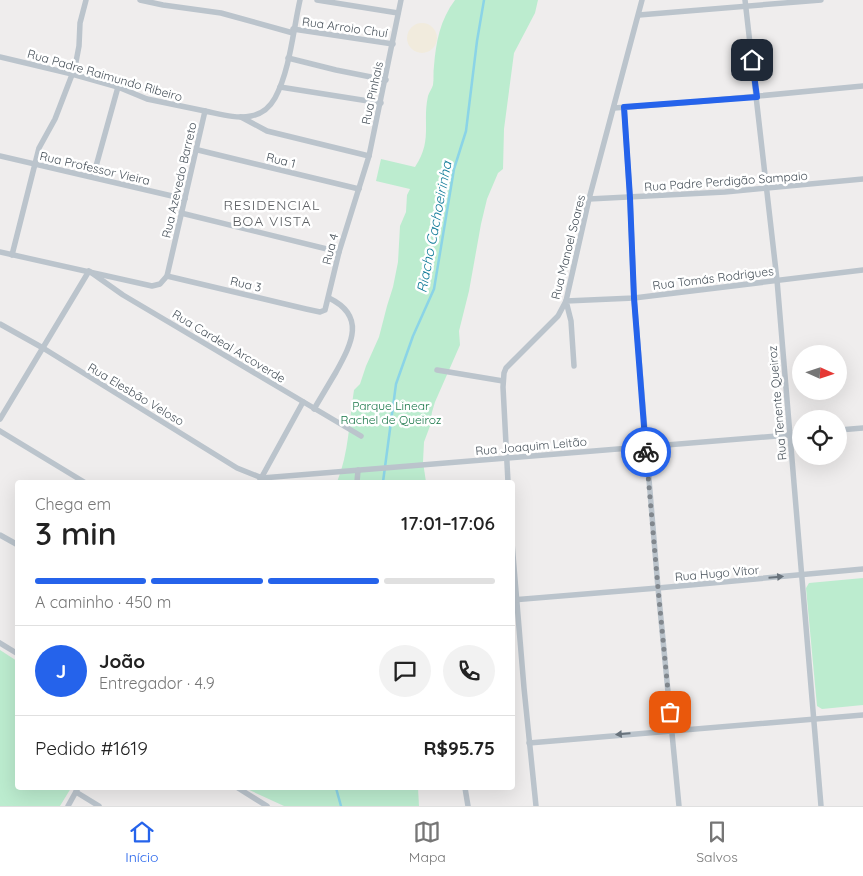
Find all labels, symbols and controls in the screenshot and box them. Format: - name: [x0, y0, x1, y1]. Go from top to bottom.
- street label: Rua Arroio Chuí: [301, 14, 389, 41]
- pin: [731, 39, 773, 81]
- street label: Rua Padre Raimundo Ribeiro: [26, 46, 184, 104]
- icon: home: [738, 46, 766, 74]
- street label: Rua Pinhais: [358, 60, 386, 126]
- street label: Rua Azevedo Barreto: [158, 121, 200, 239]
- street label: Rua Professor Vieira: [38, 148, 152, 188]
- street label: Rua 1: [265, 149, 297, 171]
- water label: Riacho Cachoeirinha: [412, 158, 456, 294]
- street label: Rua Padre Perdigão Sampaio: [644, 168, 808, 194]
- street label: Rua Manoel Soares: [548, 193, 588, 301]
- district label: RESIDENCIAL BOA VISTA: [223, 196, 321, 230]
- street label: Rua 4: [319, 232, 341, 266]
- street label: Rua Tomás Rodrigues: [652, 263, 775, 293]
- street label: Rua 3: [229, 273, 263, 295]
- street label: Rua Cardeal Arcoverde: [170, 306, 288, 386]
- street label: Rua Tenente Queiroz: [764, 345, 789, 461]
- north arrow: [792, 345, 848, 400]
- map controls: [792, 345, 847, 465]
- street label: Rua Elesbão Veloso: [85, 359, 187, 429]
- park label: Parque Linear Rachel de Queiroz: [340, 398, 442, 427]
- button: locate: [792, 410, 847, 465]
- courier: [621, 427, 671, 477]
- street label: Rua Joaquim Leitão: [475, 434, 587, 458]
- icon: bike: [632, 438, 660, 466]
- text: Chega em: [35, 494, 111, 514]
- text: 17:01–17:06: [401, 511, 495, 535]
- text: 3 min: [35, 513, 117, 553]
- street label: Rua Hugo Vítor: [674, 562, 760, 584]
- one-way arrow: [768, 573, 784, 581]
- text: A caminho · 450 m: [35, 592, 171, 612]
- button: chat: [379, 645, 431, 697]
- button: phone: [443, 645, 495, 697]
- text: João: [99, 649, 145, 673]
- text: J: [56, 659, 66, 683]
- text: Entregador · 4.9: [99, 673, 215, 693]
- pin: [649, 691, 691, 733]
- icon: bag: [656, 698, 684, 726]
- one-way arrow: [615, 731, 631, 739]
- text: Pedido #1619: [35, 736, 148, 760]
- text: R$95.75: [424, 736, 495, 760]
- tab: Início: [125, 818, 158, 866]
- tab: Mapa: [409, 818, 446, 866]
- tab: Salvos: [696, 818, 738, 866]

